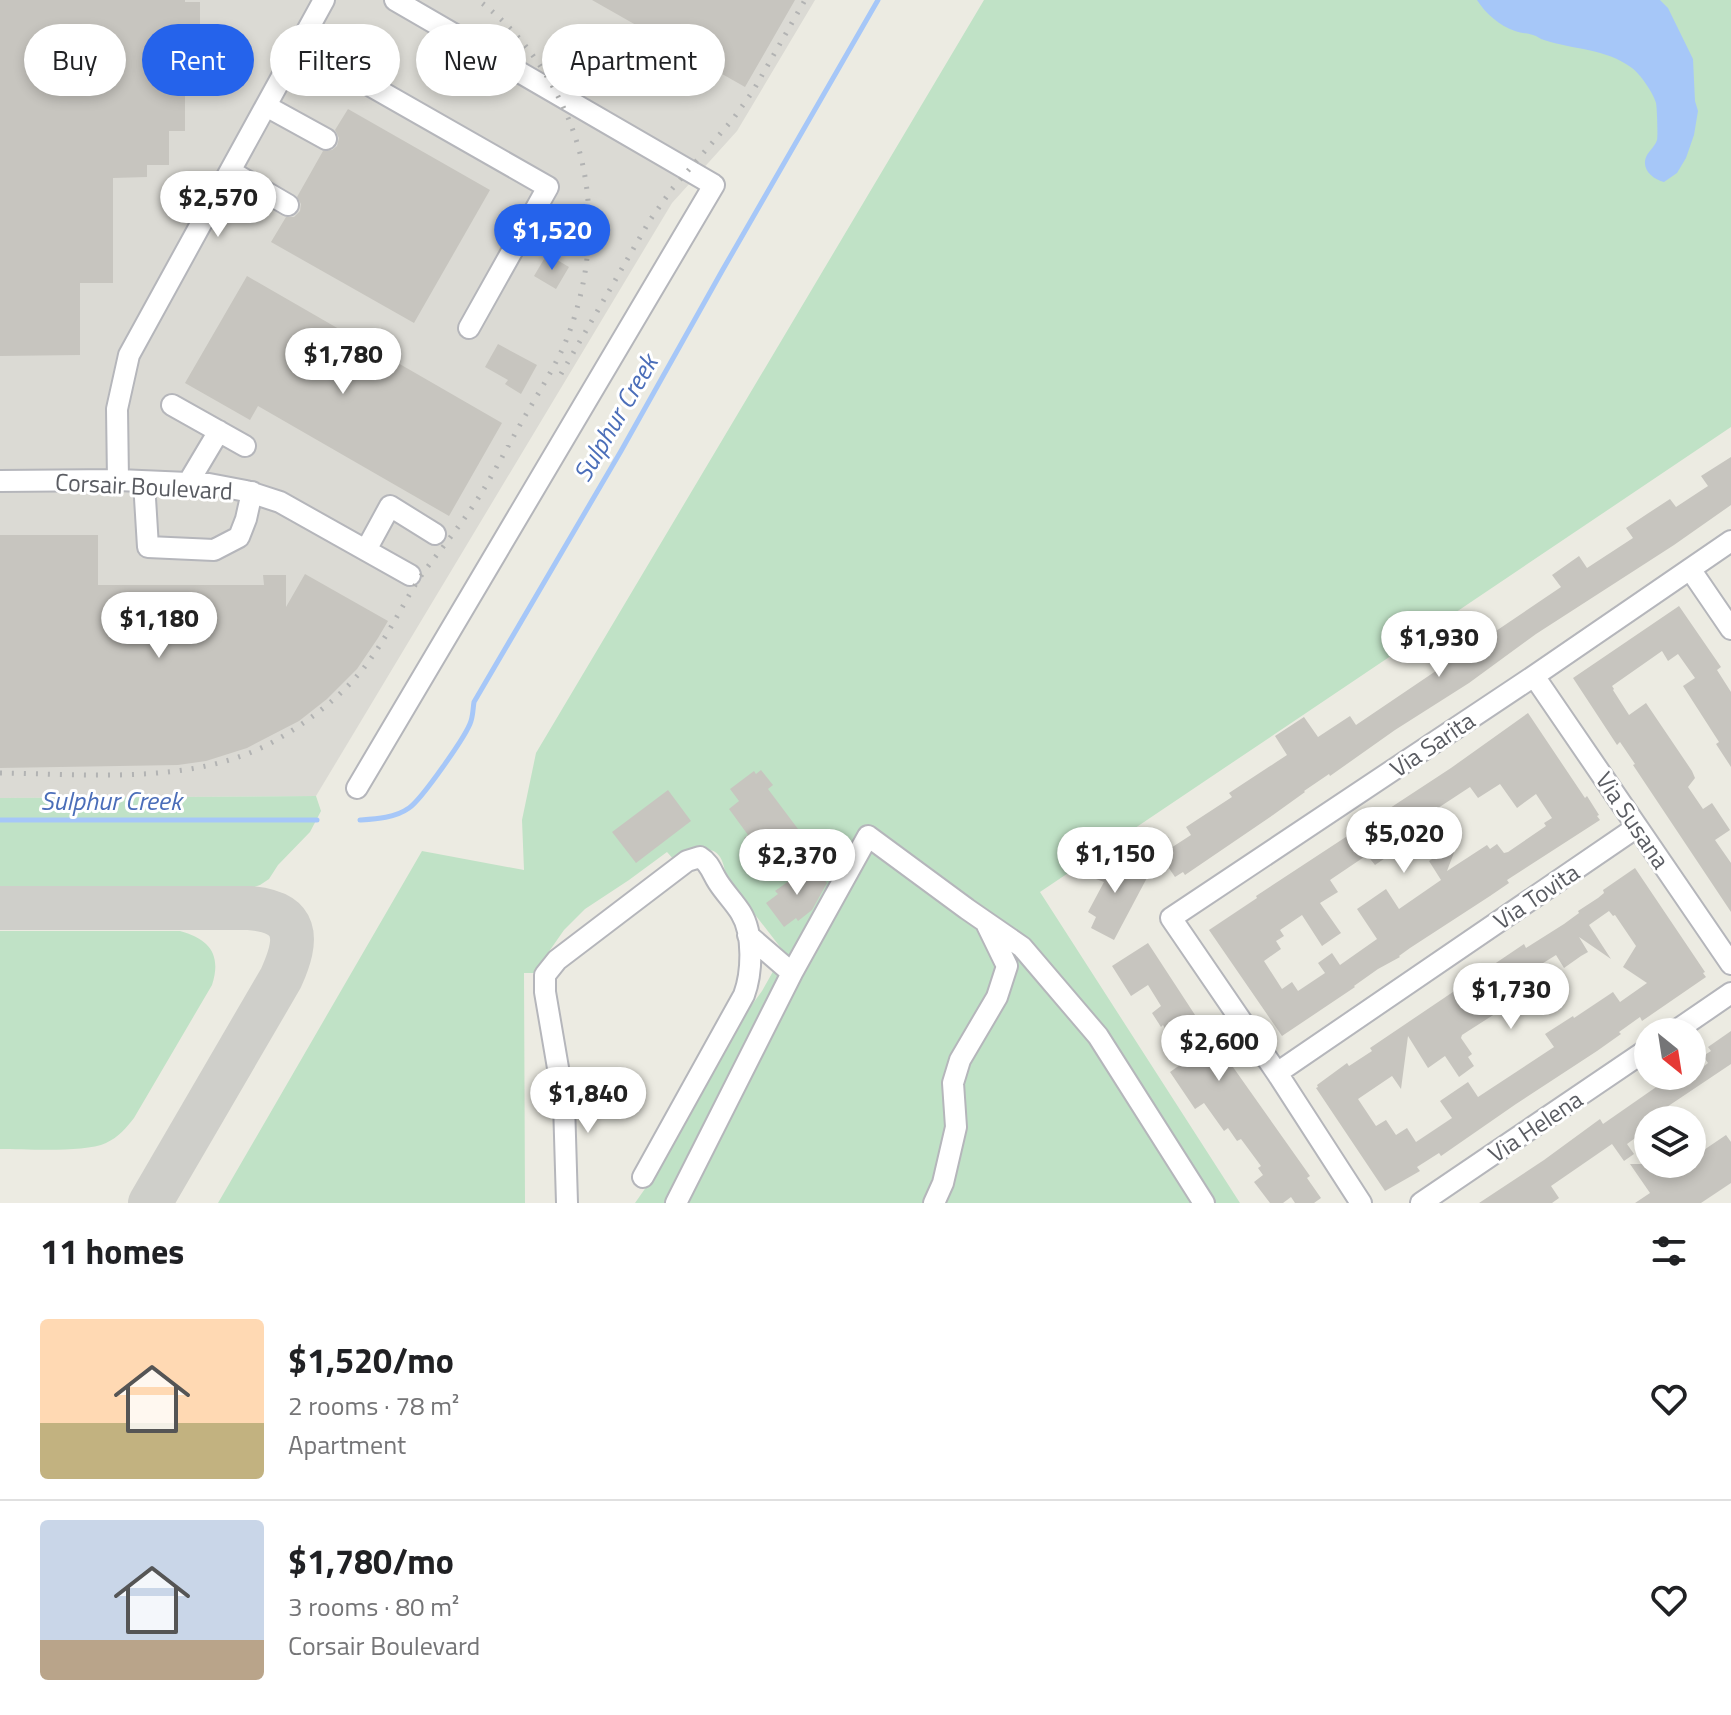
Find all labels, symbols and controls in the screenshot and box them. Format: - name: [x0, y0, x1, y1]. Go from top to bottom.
- chip: Buy: [24, 24, 126, 96]
- chip: Rent: [142, 24, 254, 96]
- chip: Filters: [270, 24, 400, 96]
- chip: New: [416, 24, 526, 96]
- chip: Apartment: [542, 24, 725, 96]
- pin: $2,570: [153, 171, 283, 239]
- text: $2,570: [178, 177, 258, 216]
- pin: $1,520: [487, 204, 617, 272]
- text: $1,520: [512, 210, 592, 249]
- pin: $1,780: [278, 328, 408, 396]
- text: $1,780: [303, 334, 383, 373]
- water label: Sulphur Creek: [563, 344, 669, 489]
- street label: Corsair Boulevard: [54, 463, 234, 509]
- pin: $1,180: [94, 592, 224, 660]
- text: $1,180: [119, 598, 199, 637]
- pin: $1,930: [1374, 611, 1504, 679]
- text: $1,930: [1399, 617, 1479, 656]
- street label: Via Sarita: [1382, 702, 1482, 786]
- street label: Via Susana: [1587, 764, 1679, 876]
- water label: Sulphur Creek: [41, 781, 185, 820]
- pin: $5,020: [1339, 807, 1469, 875]
- text: $5,020: [1364, 813, 1444, 852]
- pin: $1,150: [1050, 827, 1180, 895]
- pin: $2,370: [732, 829, 862, 897]
- text: $1,150: [1075, 833, 1155, 872]
- text: $2,370: [757, 835, 837, 874]
- street label: Via Tovita: [1486, 854, 1586, 938]
- pin: $1,730: [1446, 963, 1576, 1031]
- text: $1,730: [1471, 969, 1551, 1008]
- pin: $2,600: [1154, 1015, 1284, 1083]
- north arrow: [1634, 1018, 1706, 1090]
- map controls: [1634, 1018, 1706, 1178]
- text: $2,600: [1179, 1021, 1259, 1060]
- pin: $1,840: [523, 1067, 653, 1135]
- text: $1,840: [548, 1073, 628, 1112]
- street label: Via Helena: [1480, 1081, 1590, 1171]
- button: layers: [1634, 1106, 1706, 1178]
- text: 11 homes: [40, 1225, 184, 1277]
- icon: filters: [1647, 1229, 1691, 1273]
- text: $1,520/mo: [288, 1334, 454, 1386]
- icon: home: [104, 1351, 200, 1447]
- icon: heart: [1647, 1377, 1691, 1421]
- text: 2 rooms · 78 m²: [288, 1386, 459, 1425]
- text: Apartment: [288, 1425, 406, 1464]
- text: $1,780/mo: [288, 1535, 454, 1587]
- icon: home: [104, 1552, 200, 1648]
- icon: heart: [1647, 1578, 1691, 1622]
- text: 3 rooms · 80 m²: [288, 1587, 459, 1626]
- text: Corsair Boulevard: [288, 1626, 480, 1665]

